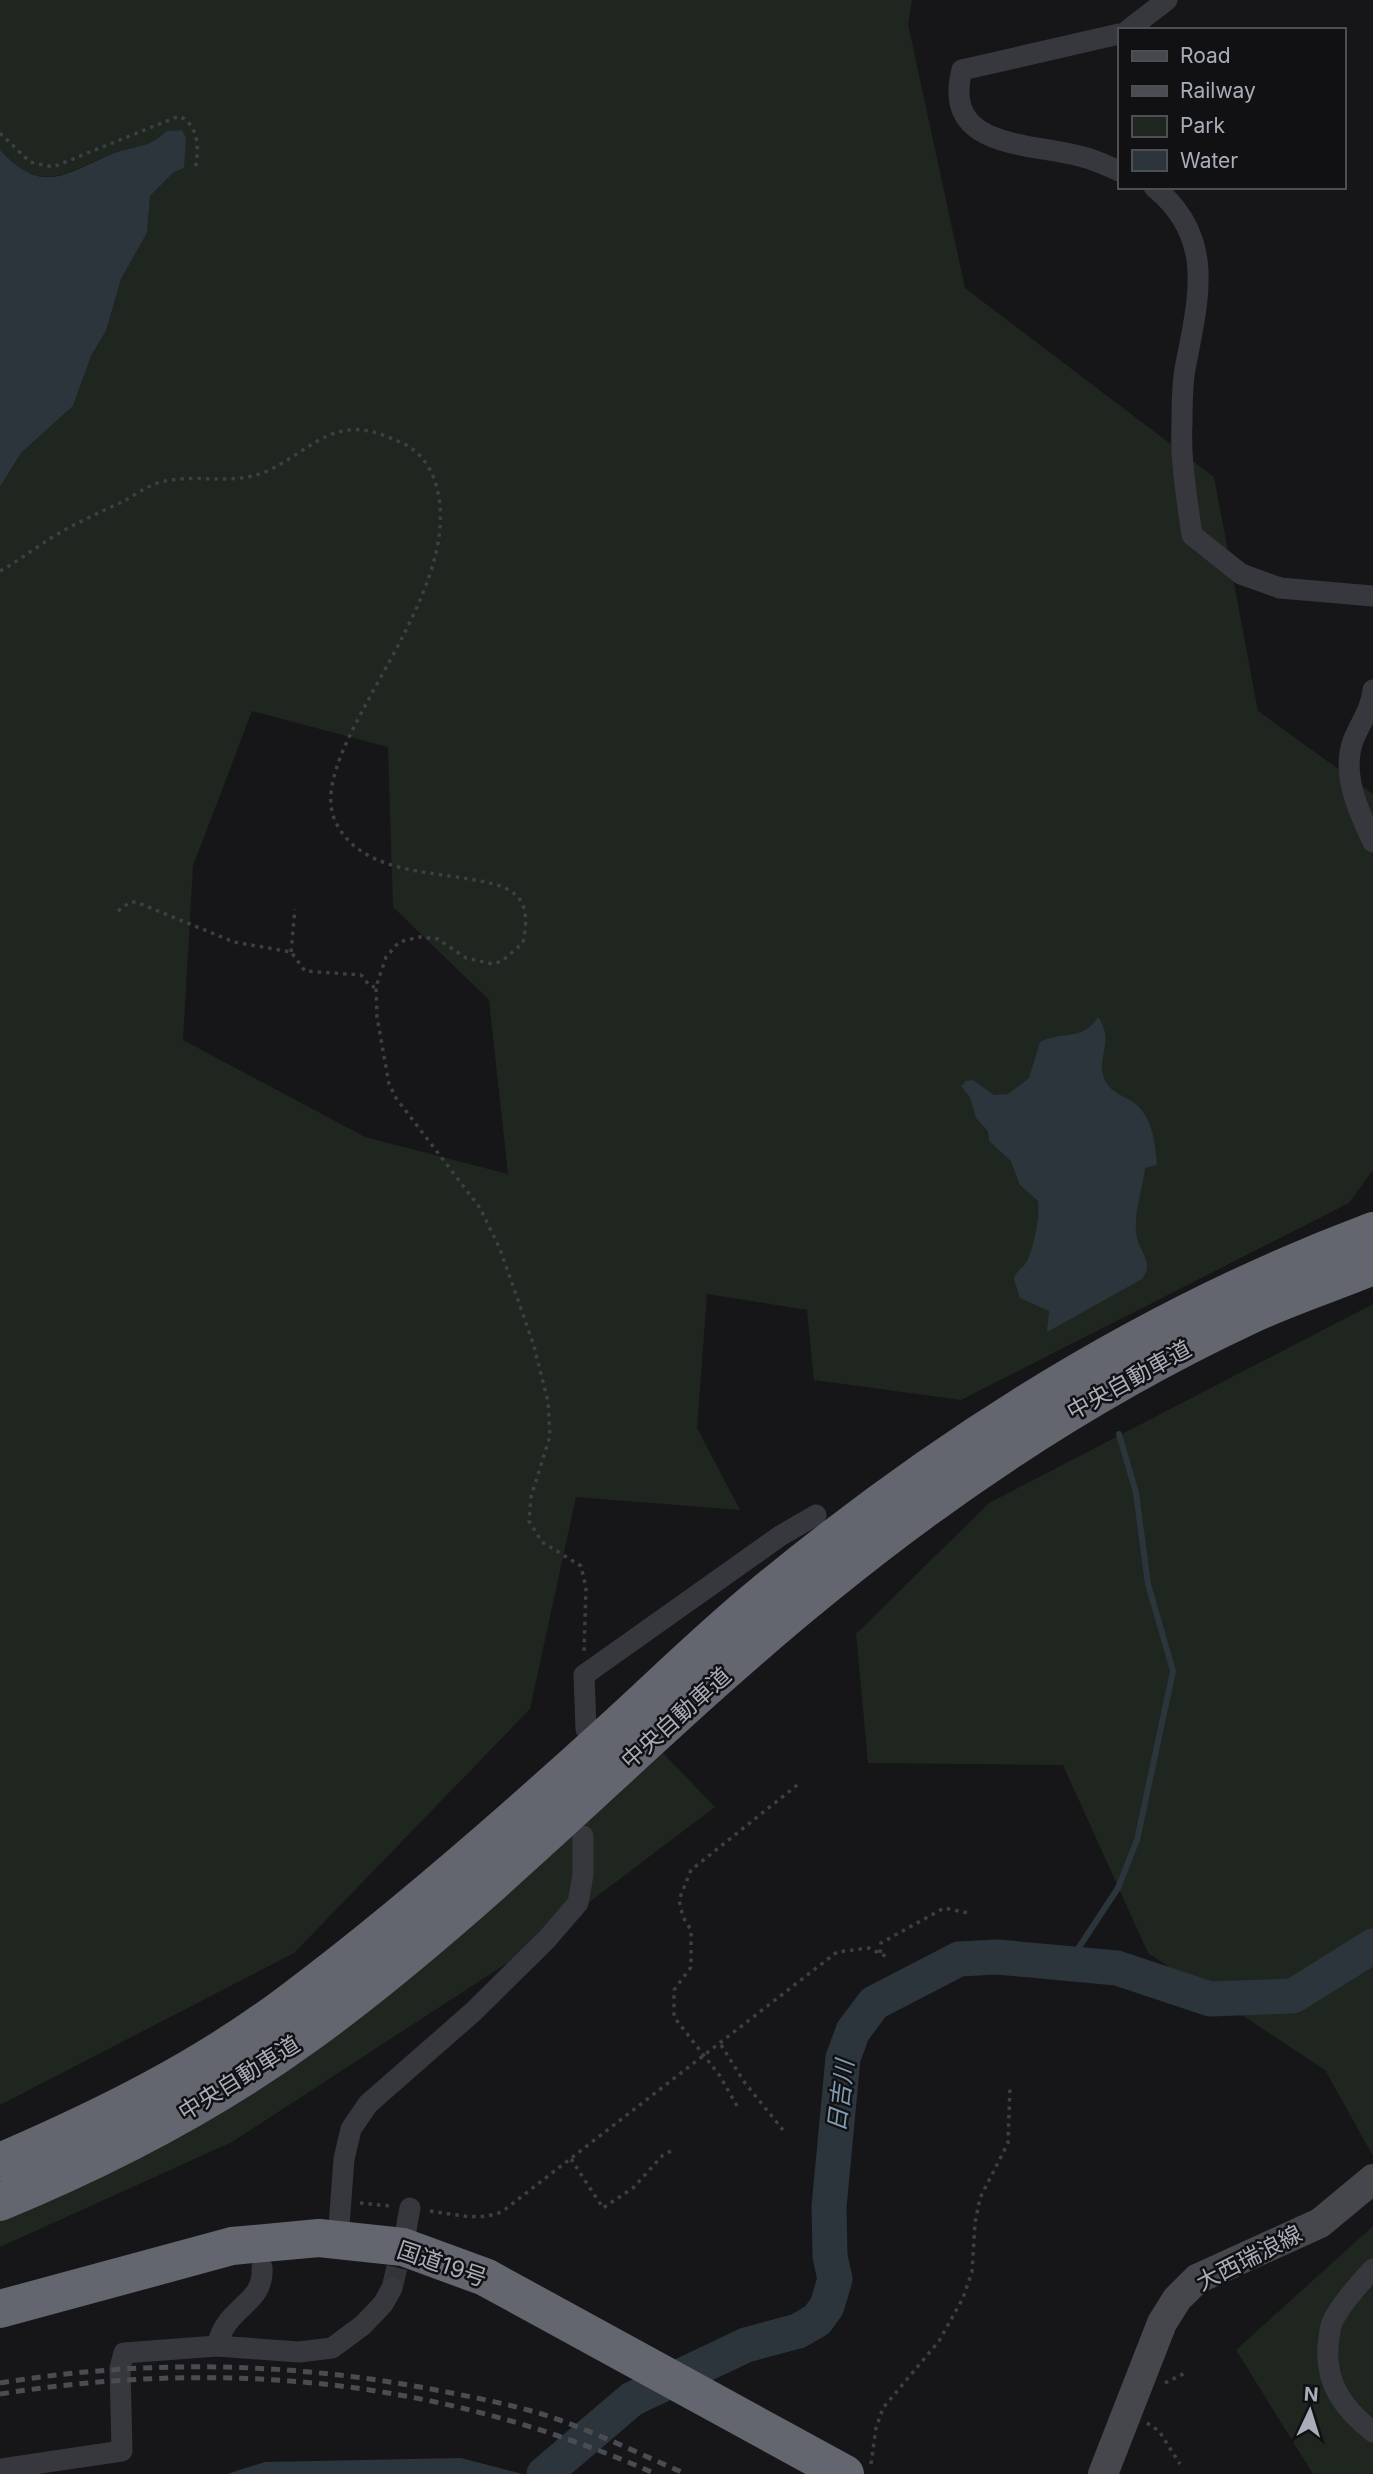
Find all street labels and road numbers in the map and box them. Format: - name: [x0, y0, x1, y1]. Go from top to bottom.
- street label: 中央自動車道: [1062, 1334, 1196, 1426]
- street label: 中央自動車道: [615, 1661, 737, 1775]
- street label: 中央自動車道: [173, 2030, 305, 2126]
- street label: 大西瑞浪線: [1191, 2219, 1307, 2297]
- street label: 国道19号: [394, 2236, 490, 2292]

